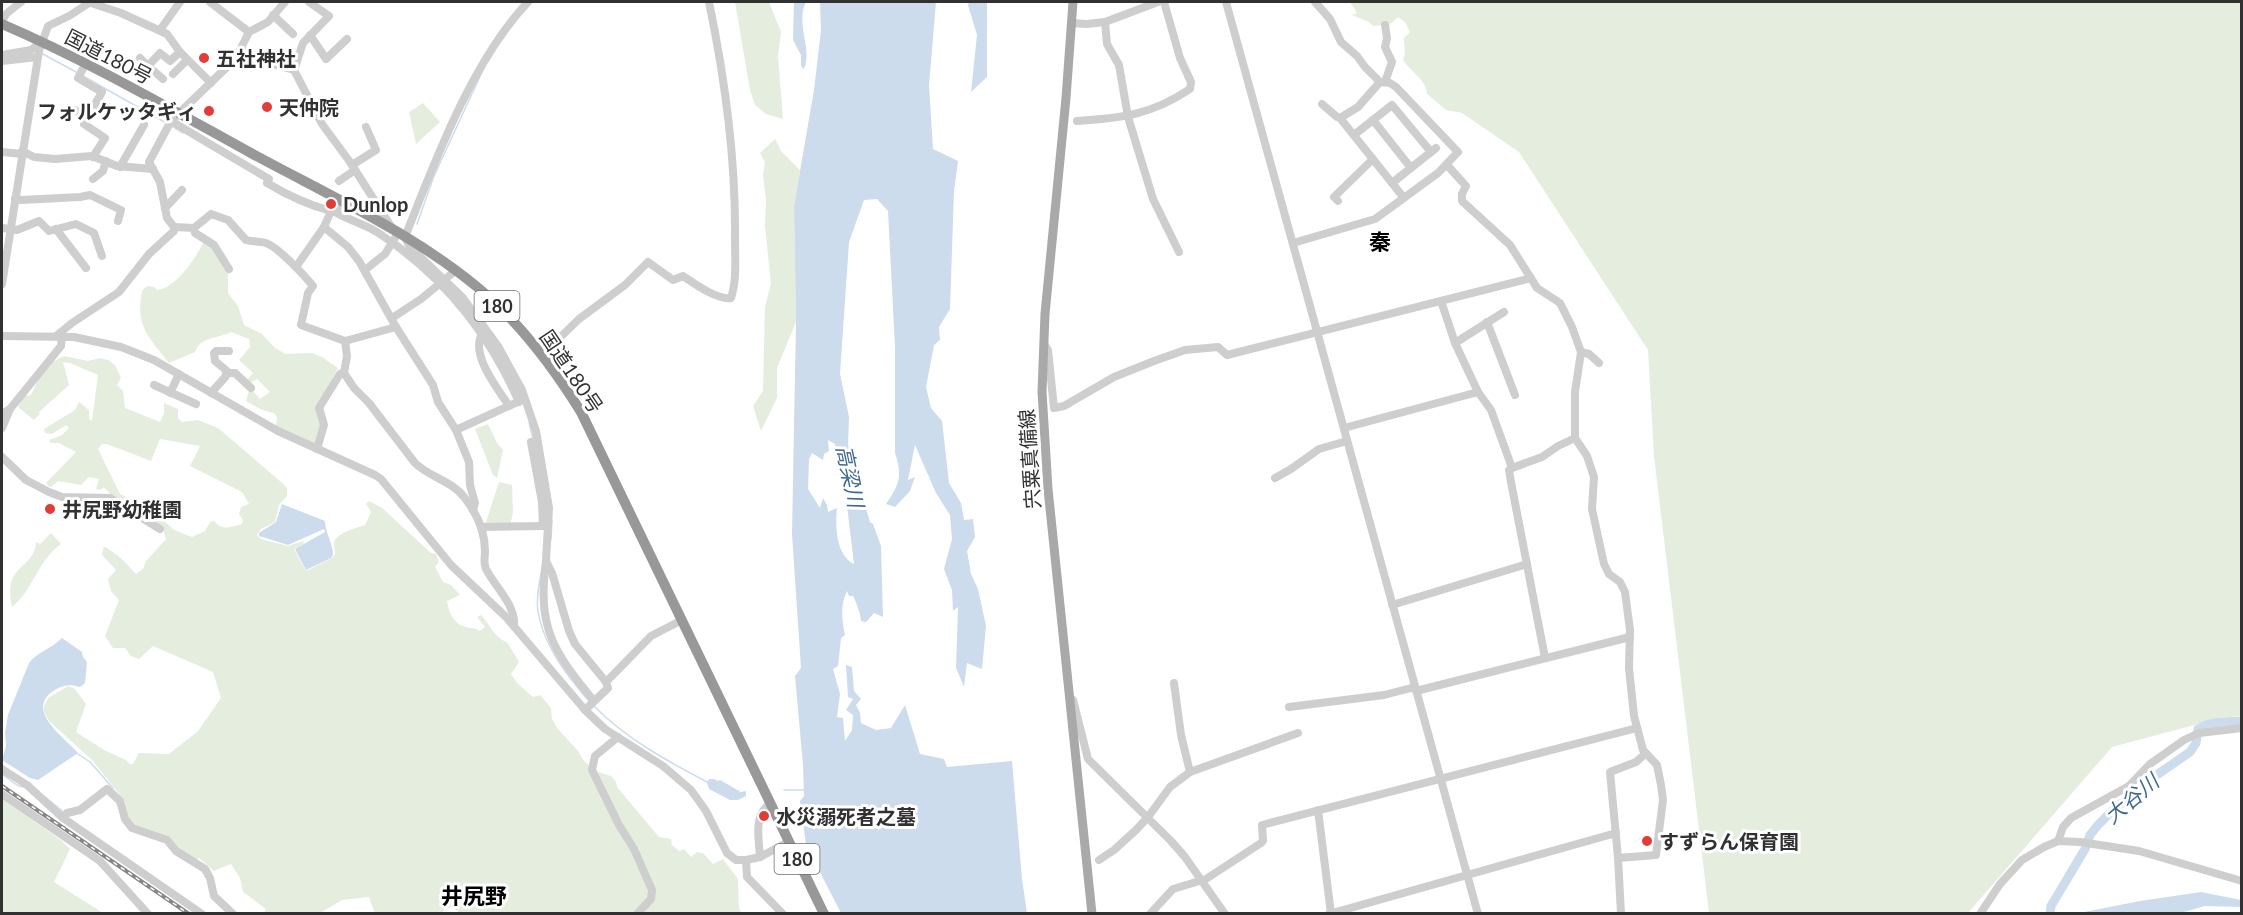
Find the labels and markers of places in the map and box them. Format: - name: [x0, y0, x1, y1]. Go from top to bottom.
- place label: 五社神社: [216, 46, 296, 70]
- marker: 五社神社: [197, 51, 211, 65]
- place label: 天仲院: [279, 95, 339, 119]
- place label: フォルケッタギィ: [37, 99, 197, 123]
- marker: 天仲院: [260, 100, 274, 114]
- marker: フォルケッタギィ: [202, 104, 216, 118]
- place label: Dunlop: [343, 192, 408, 216]
- marker: Dunlop: [324, 197, 338, 211]
- place label: 井尻野幼稚園: [62, 497, 182, 521]
- marker: 井尻野幼稚園: [43, 502, 57, 516]
- place label: 水災溺死者之墓: [776, 804, 916, 828]
- marker: 水災溺死者之墓: [757, 809, 771, 823]
- place label: すずらん保育園: [1659, 829, 1799, 853]
- marker: すずらん保育園: [1640, 834, 1654, 848]

